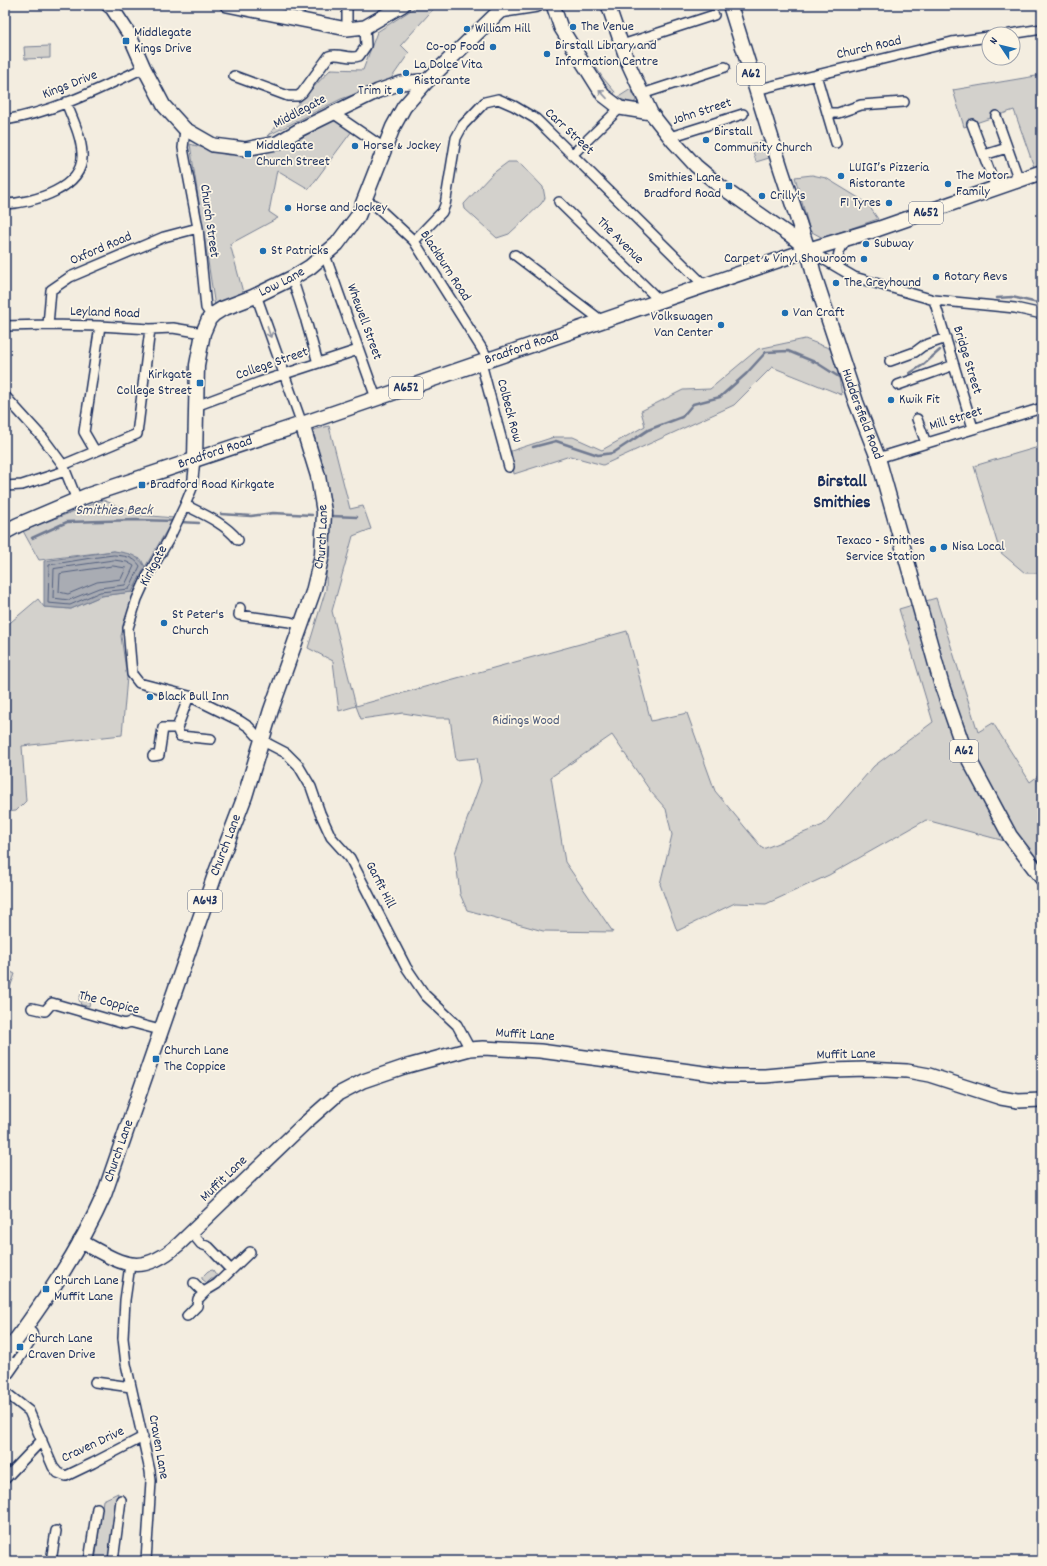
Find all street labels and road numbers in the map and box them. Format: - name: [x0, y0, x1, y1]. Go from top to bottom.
- street label: Church Road: [835, 31, 903, 65]
- road number: A62: [737, 63, 765, 85]
- street label: Kings Drive: [39, 65, 101, 105]
- street label: Middlegate: [270, 90, 330, 134]
- street label: John Street: [670, 93, 734, 131]
- street label: Carr Street: [540, 104, 598, 160]
- street label: Church Street: [194, 183, 224, 259]
- road number: A652: [909, 202, 943, 224]
- street label: The Avenue: [592, 213, 648, 269]
- street label: Oxford Road: [67, 227, 135, 271]
- street label: Blackburn Road: [415, 227, 475, 305]
- street label: Low Lane: [256, 262, 309, 303]
- street label: Whewell Street: [341, 281, 387, 363]
- street label: Leyland Road: [70, 302, 140, 324]
- street label: Bridge Street: [947, 323, 987, 397]
- street label: Bradford Road: [482, 326, 562, 370]
- street label: College Street: [233, 342, 311, 386]
- street label: Huddersfield Road: [836, 366, 888, 463]
- road number: A652: [389, 377, 423, 399]
- street label: Colbeck Row: [491, 377, 527, 445]
- street label: Mill Street: [927, 401, 985, 437]
- street label: Bradford Road: [175, 431, 255, 475]
- street label: Church Lane: [309, 503, 334, 571]
- street label: Kirkgate: [135, 542, 173, 590]
- road number: A62: [950, 740, 978, 762]
- street label: Church Lane: [205, 811, 247, 879]
- street label: Garfit Hill: [360, 858, 401, 912]
- road number: A643: [188, 890, 222, 912]
- street label: The Coppice: [77, 986, 141, 1020]
- street label: Muffit Lane: [495, 1023, 555, 1047]
- street label: Muffit Lane: [816, 1044, 876, 1066]
- street label: Church Lane: [99, 1117, 139, 1185]
- street label: Muffit Lane: [196, 1151, 252, 1207]
- street label: Craven Lane: [142, 1413, 174, 1481]
- street label: Craven Drive: [58, 1422, 128, 1468]

